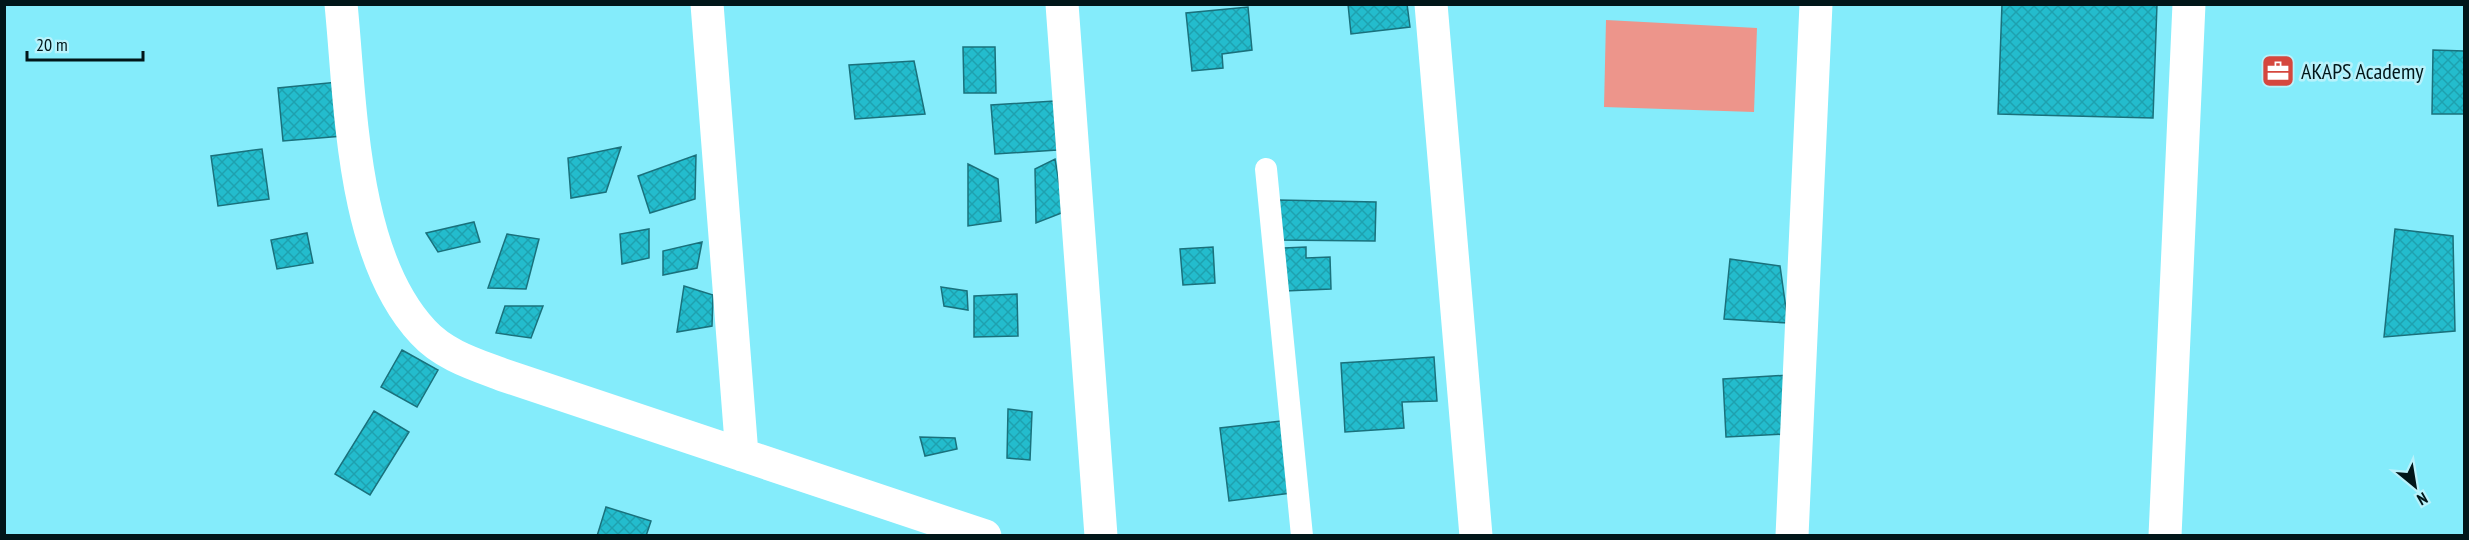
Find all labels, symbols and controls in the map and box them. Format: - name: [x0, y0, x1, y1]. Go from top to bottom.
- scale bar: [27, 24, 142, 62]
- text: 20 m: [36, 33, 68, 56]
- office icon: AKAPS Academy: [2260, 53, 2296, 89]
- place label: AKAPS Academy: [2301, 57, 2424, 85]
- north arrow: [2385, 456, 2445, 516]
- text: N: [2414, 488, 2431, 510]

